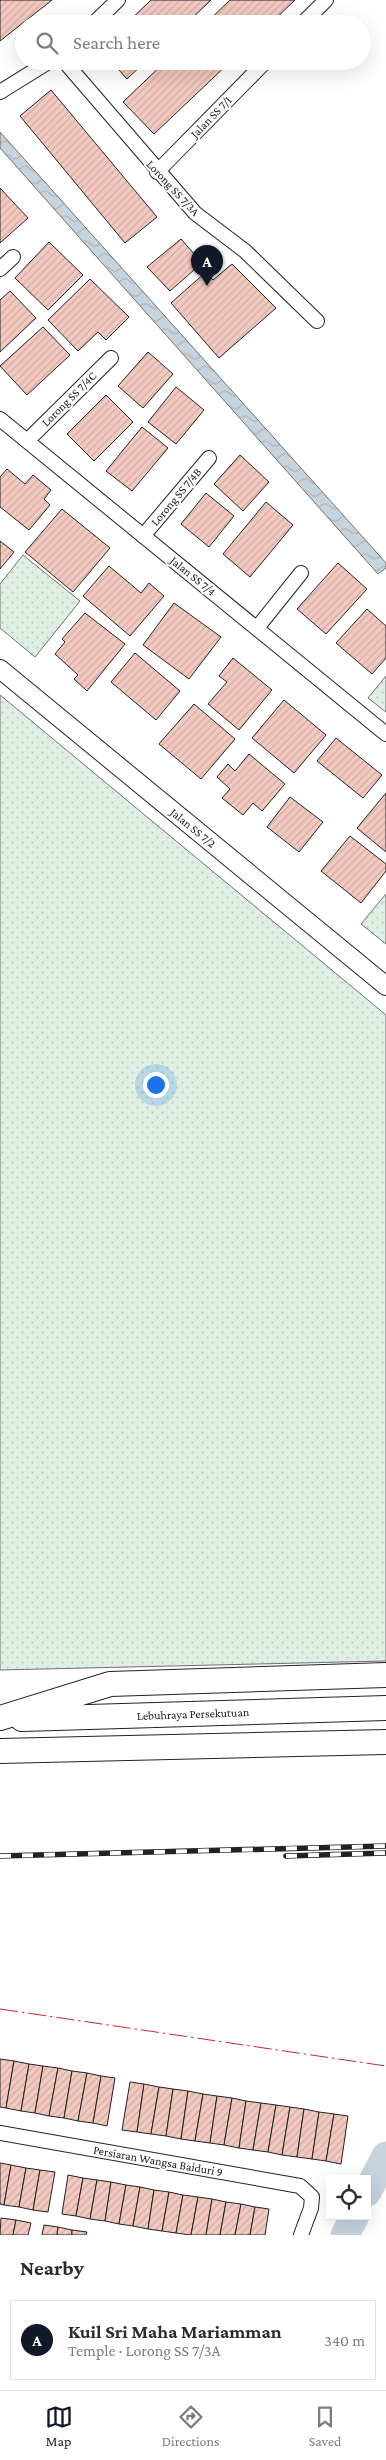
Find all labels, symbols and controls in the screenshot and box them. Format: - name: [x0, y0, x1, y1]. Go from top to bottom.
- search box: [15, 15, 371, 70]
- icon: search: [33, 29, 61, 57]
- text: Search here: [73, 32, 160, 53]
- street label: Jalan SS 7/1: [187, 93, 234, 142]
- street label: Lorong SS 7/3A: [144, 157, 203, 219]
- pin: A: [191, 245, 223, 286]
- street label: Lorong SS 7/4C: [39, 369, 99, 429]
- street label: Lorong SS 7/4B: [148, 465, 204, 529]
- street label: Jalan SS 7/4: [167, 553, 219, 599]
- street label: Jalan SS 7/2: [167, 805, 219, 851]
- your location: [143, 1072, 169, 1098]
- street label: Lebuhraya Persekutuan: [137, 1705, 250, 1723]
- street label: Persiaran Wangsa Baiduri 9: [92, 2143, 224, 2179]
- map controls: [326, 2175, 371, 2220]
- button: locate: [326, 2175, 371, 2220]
- text: Nearby: [20, 2256, 84, 2280]
- text: Kuil Sri Maha Mariamman: [68, 2321, 282, 2342]
- text: A: [32, 2332, 42, 2349]
- text: 340 m: [324, 2332, 365, 2349]
- text: Temple · Lorong SS 7/3A: [68, 2342, 220, 2359]
- tab: Map: [45, 2403, 73, 2449]
- tab: Directions: [162, 2403, 220, 2449]
- tab: Saved: [309, 2403, 341, 2449]

